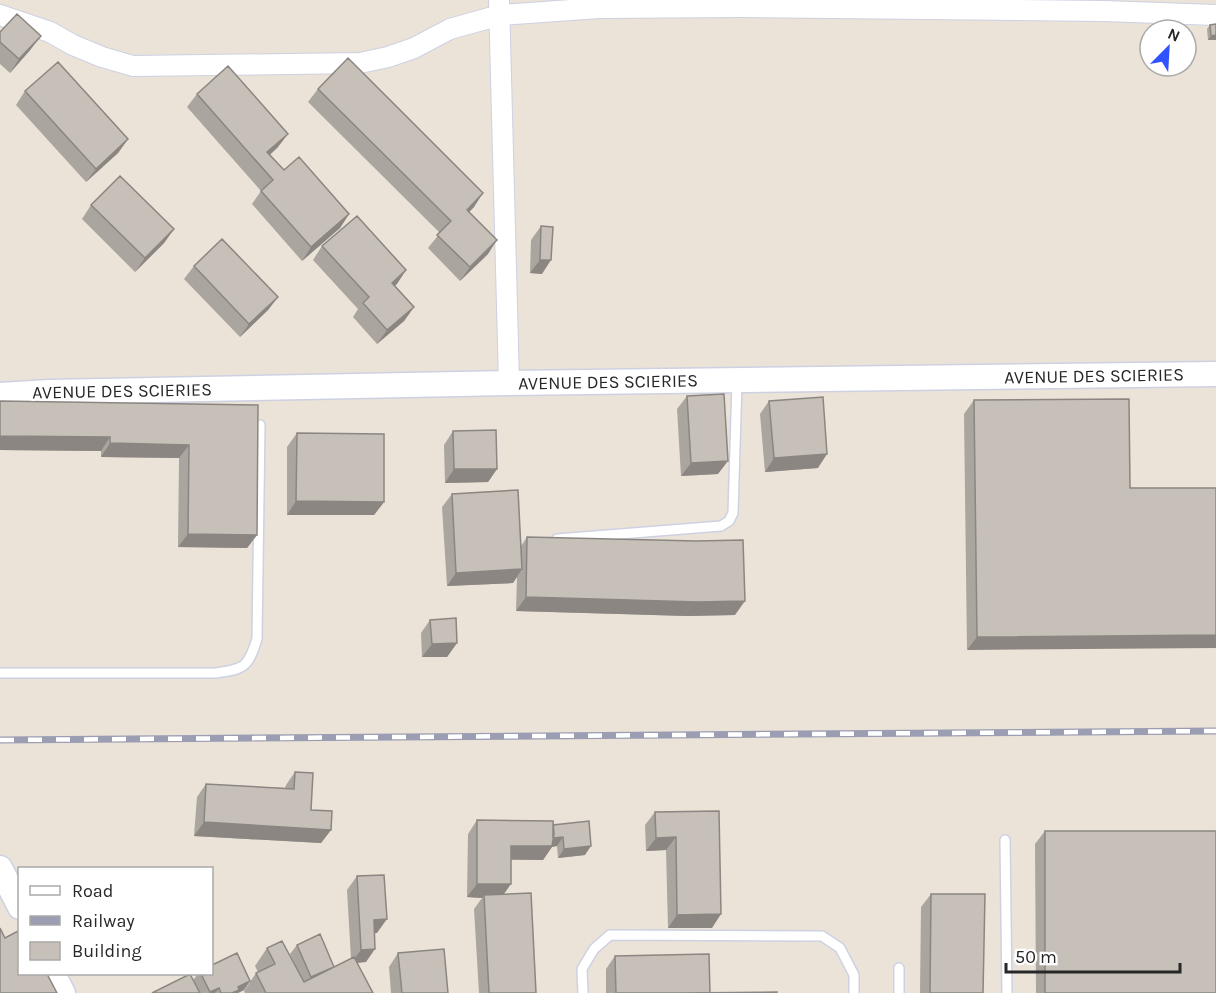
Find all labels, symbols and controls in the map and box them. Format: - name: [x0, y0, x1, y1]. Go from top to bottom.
- north arrow: [1138, 18, 1198, 78]
- text: N: [1165, 24, 1183, 46]
- street label: AVENUE DES SCIERIES: [1004, 363, 1184, 389]
- street label: AVENUE DES SCIERIES: [518, 369, 698, 395]
- street label: AVENUE DES SCIERIES: [32, 378, 212, 404]
- legend: [18, 867, 213, 975]
- text: Road: [72, 880, 113, 902]
- text: Railway: [72, 910, 135, 932]
- scale bar: [1006, 936, 1180, 974]
- text: Building: [72, 940, 142, 962]
- text: 50 m: [1015, 946, 1057, 968]

